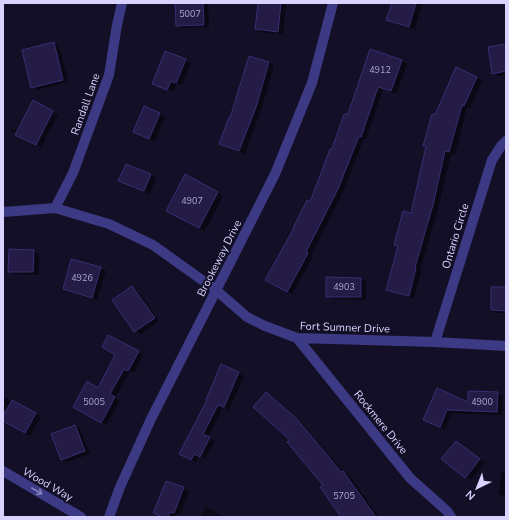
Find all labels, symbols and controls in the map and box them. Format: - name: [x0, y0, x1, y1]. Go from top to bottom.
- house number: 5007: [179, 8, 201, 20]
- house number: 4912: [369, 64, 391, 76]
- street label: Randall Lane: [67, 71, 104, 137]
- house number: 4907: [181, 195, 203, 207]
- street label: Ontario Circle: [438, 201, 473, 271]
- street label: Brookeway Drive: [194, 217, 245, 299]
- house number: 4926: [71, 272, 93, 284]
- house number: 4903: [333, 281, 355, 293]
- street label: Fort Sumner Drive: [300, 318, 390, 337]
- street label: Rockmere Drive: [350, 387, 411, 457]
- house number: 5005: [83, 396, 105, 408]
- house number: 4900: [471, 396, 493, 408]
- street label: Wood Way: [20, 464, 76, 505]
- north arrow: [457, 468, 497, 508]
- one-way arrow: [31, 487, 43, 495]
- text: N: [462, 487, 479, 503]
- house number: 5705: [333, 490, 355, 502]

